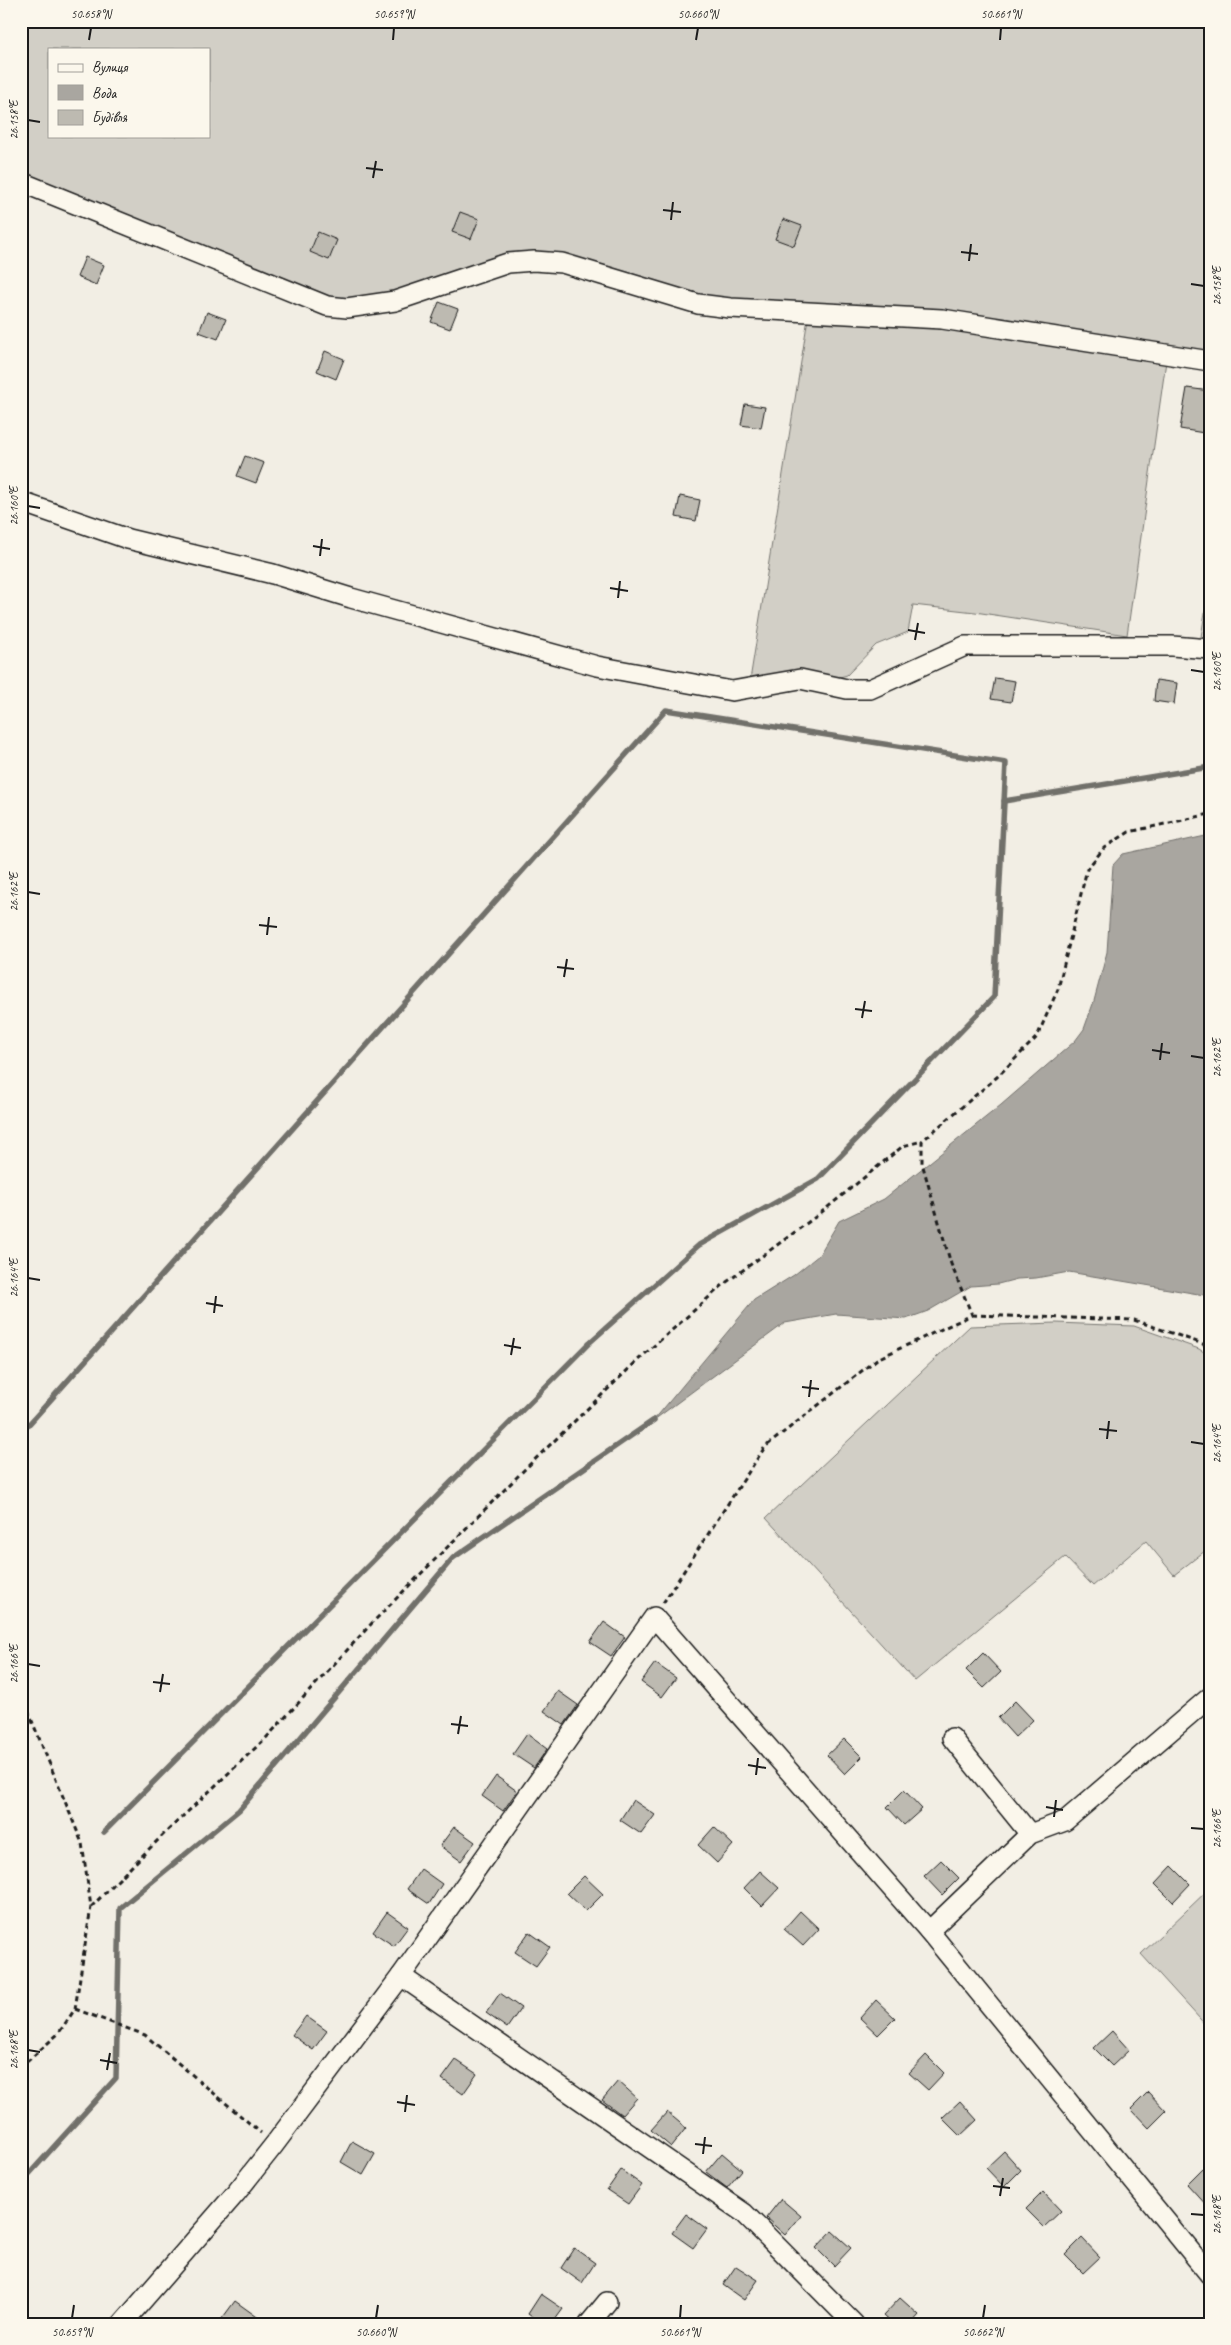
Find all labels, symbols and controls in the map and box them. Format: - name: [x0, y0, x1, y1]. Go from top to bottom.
- text: 50.658°N: [71, 6, 113, 22]
- text: 50.659°N: [374, 6, 416, 22]
- text: 50.660°N: [678, 6, 720, 22]
- text: 50.661°N: [981, 6, 1023, 22]
- legend: [48, 48, 210, 138]
- text: Вулиця: [92, 58, 129, 77]
- text: Вода: [92, 84, 117, 103]
- text: 26.158°E: [6, 99, 22, 140]
- text: Будівля: [92, 108, 127, 127]
- text: 26.158°E: [1209, 265, 1225, 306]
- text: 26.160°E: [6, 485, 22, 526]
- text: 26.160°E: [1209, 651, 1225, 692]
- text: 26.162°E: [6, 871, 22, 912]
- text: 26.162°E: [1209, 1037, 1225, 1078]
- text: 26.164°E: [6, 1257, 22, 1298]
- text: 26.164°E: [1209, 1423, 1225, 1464]
- text: 26.166°E: [6, 1643, 22, 1684]
- text: 26.166°E: [1209, 1808, 1225, 1849]
- text: 26.168°E: [6, 2029, 22, 2070]
- text: 26.168°E: [1209, 2194, 1225, 2235]
- text: 50.659°N: [52, 2324, 94, 2340]
- text: 50.660°N: [356, 2324, 398, 2340]
- text: 50.661°N: [660, 2324, 702, 2340]
- text: 50.662°N: [963, 2324, 1005, 2340]

